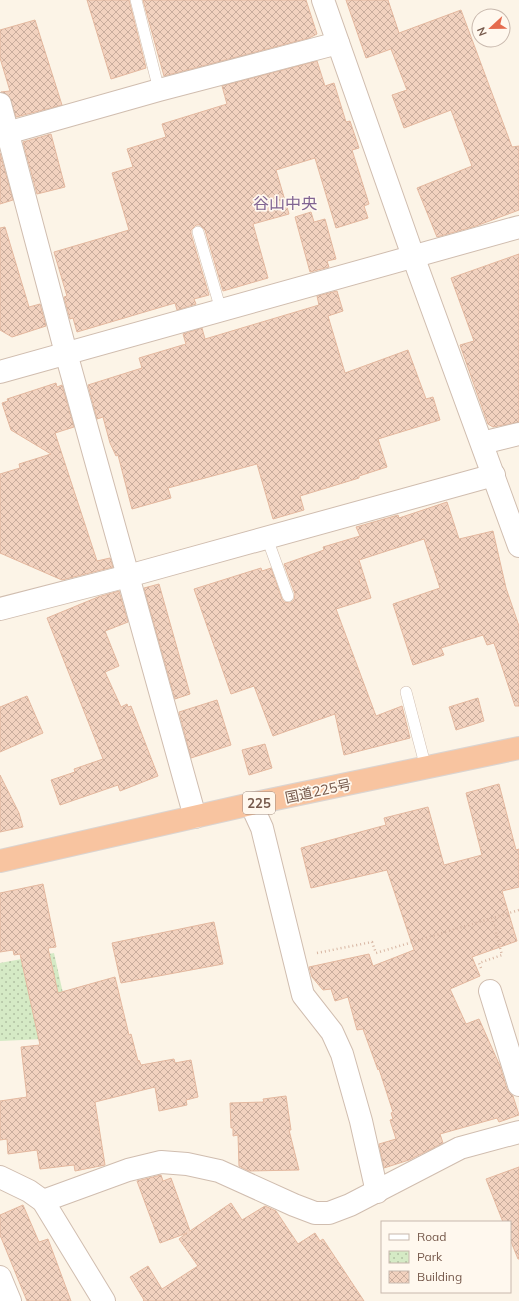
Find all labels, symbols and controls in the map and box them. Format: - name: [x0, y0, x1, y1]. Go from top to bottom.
- north arrow: [471, 8, 511, 48]
- text: N: [474, 25, 490, 38]
- district label: 谷山中央: [253, 193, 317, 213]
- street label: 国道225号: [283, 775, 353, 807]
- road number: 225: [243, 792, 275, 814]
- legend: [381, 1221, 511, 1293]
- text: Road: [417, 1229, 446, 1244]
- text: Park: [417, 1249, 443, 1264]
- text: Building: [417, 1269, 462, 1284]

